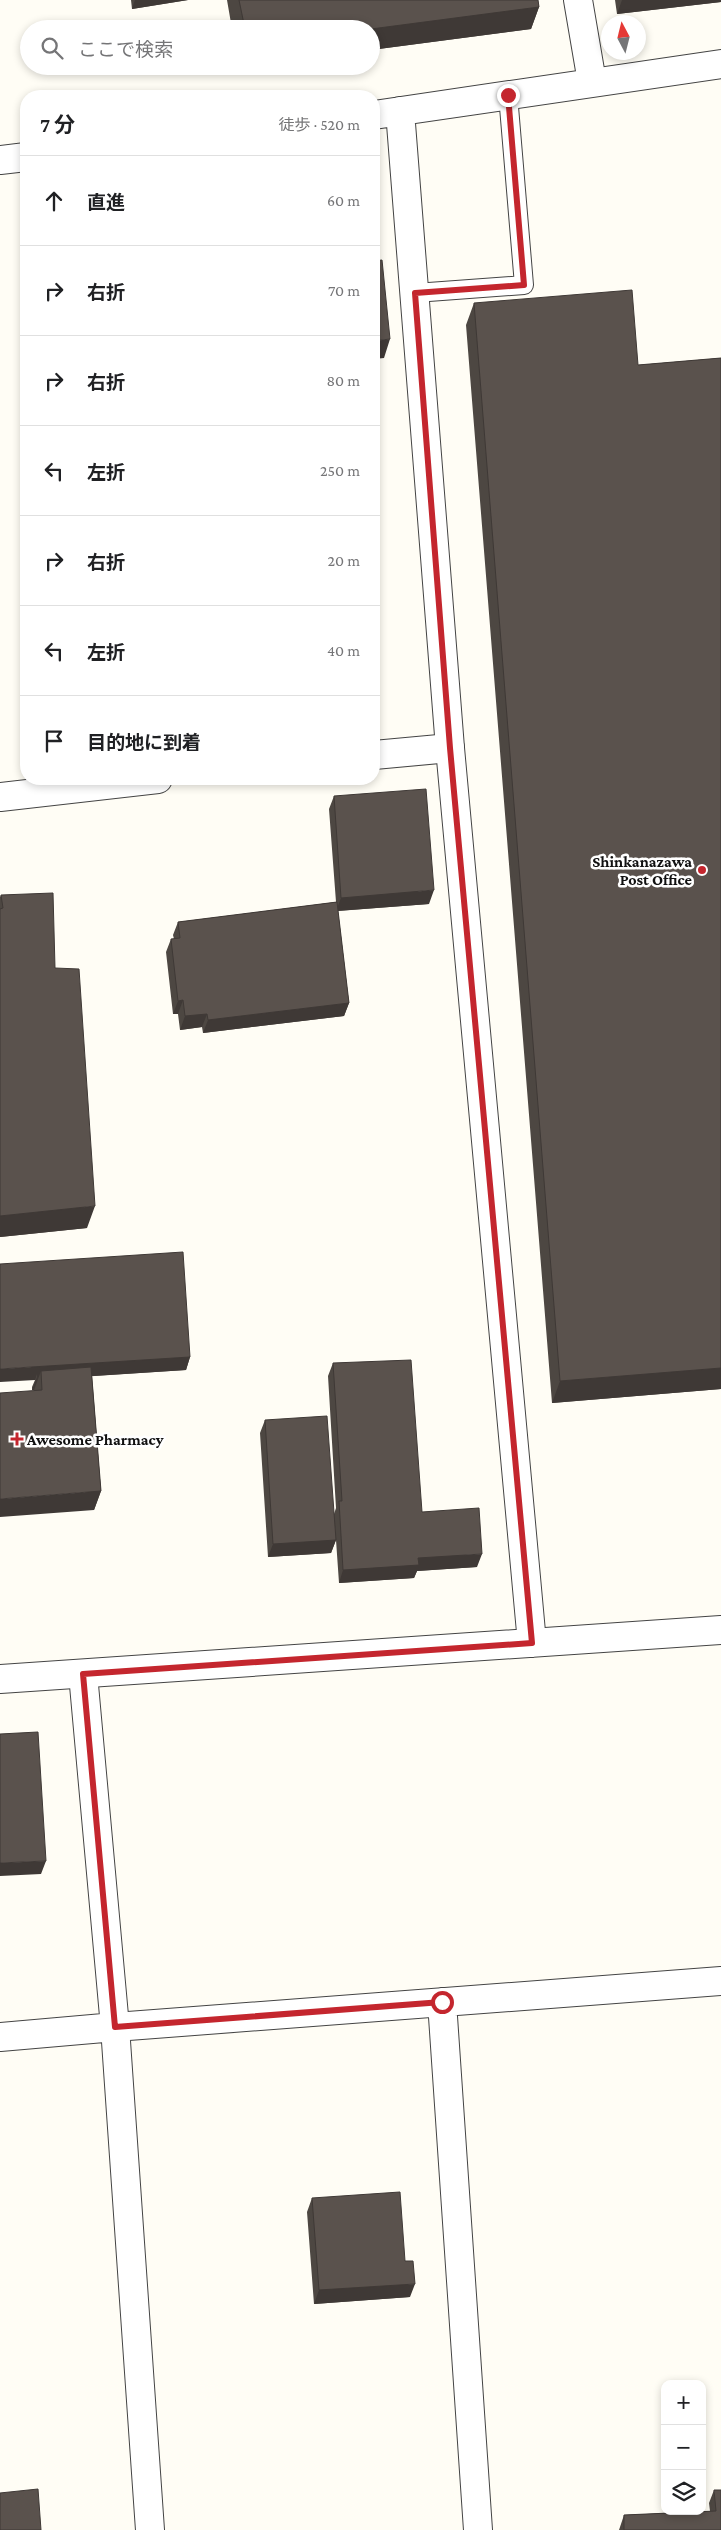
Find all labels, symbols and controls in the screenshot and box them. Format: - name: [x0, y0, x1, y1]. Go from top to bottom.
- north arrow: [601, 15, 646, 60]
- search box: [20, 20, 380, 75]
- icon: search: [38, 34, 66, 62]
- text: ここで検索: [78, 39, 173, 60]
- route end: [497, 84, 520, 107]
- text: 7 分: [40, 113, 75, 137]
- text: 徒歩 · 520 m: [278, 116, 360, 133]
- icon: ahead: [40, 187, 68, 215]
- text: 直進: [87, 192, 125, 213]
- text: 60 m: [327, 192, 360, 209]
- icon: right: [40, 277, 68, 305]
- text: 右折: [87, 282, 125, 303]
- text: 70 m: [328, 282, 360, 299]
- icon: right: [40, 367, 68, 395]
- text: 右折: [87, 372, 125, 393]
- text: 80 m: [326, 372, 360, 389]
- icon: left: [40, 457, 68, 485]
- text: 左折: [87, 462, 125, 483]
- text: 250 m: [320, 462, 360, 479]
- icon: right: [40, 547, 68, 575]
- text: 右折: [87, 552, 125, 573]
- text: 20 m: [327, 552, 360, 569]
- icon: left: [40, 637, 68, 665]
- text: 左折: [87, 642, 125, 663]
- text: 40 m: [327, 642, 360, 659]
- icon: arrive: [40, 727, 68, 755]
- text: 目的地に到着: [87, 732, 201, 753]
- place label: Shinkanazawa Post Office: [592, 853, 693, 888]
- marker: Shinkanazawa Post Office: [696, 864, 708, 876]
- place label: Awesome Pharmacy: [26, 1431, 164, 1448]
- marker: Awesome Pharmacy: [11, 1433, 23, 1445]
- route start: [431, 1991, 454, 2014]
- map controls: [661, 2380, 706, 2515]
- button: +: [661, 2380, 706, 2425]
- button: −: [661, 2425, 706, 2470]
- button: layers: [661, 2470, 706, 2515]

